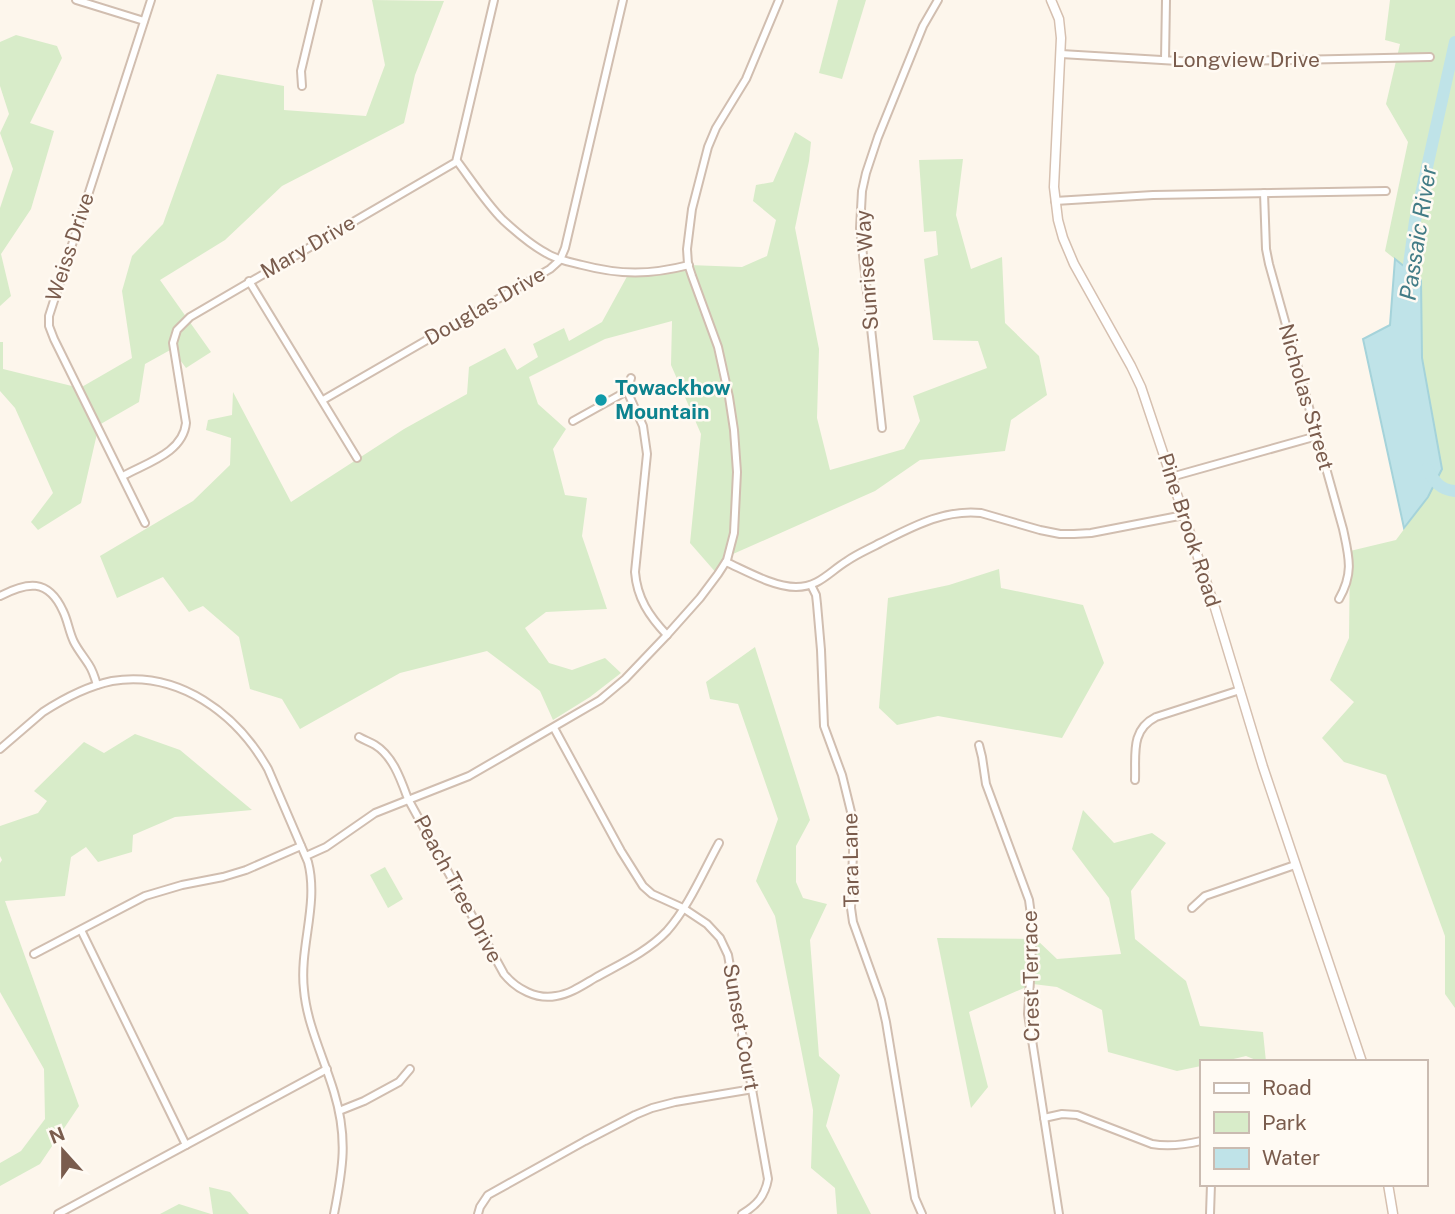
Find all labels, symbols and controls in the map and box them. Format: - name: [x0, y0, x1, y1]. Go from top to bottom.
- street label: Longview Drive: [1172, 47, 1320, 72]
- water label: Passaic River: [1394, 163, 1442, 302]
- street label: Weiss Drive: [40, 189, 99, 304]
- street label: Mary Drive: [256, 209, 360, 284]
- street label: Sunrise Way: [850, 209, 883, 331]
- street label: Douglas Drive: [420, 261, 550, 350]
- street label: Nicholas Street: [1274, 321, 1339, 473]
- place label: Towackhow Mountain: [615, 375, 731, 424]
- marker: Towackhow Mountain: [593, 392, 609, 408]
- street label: Pine Brook Road: [1153, 450, 1226, 610]
- street label: Peach Tree Drive: [409, 811, 508, 967]
- street label: Tara Lane: [837, 812, 864, 908]
- street label: Crest Terrace: [1017, 910, 1044, 1042]
- street label: Sunset Court: [718, 962, 765, 1092]
- legend: [1200, 1060, 1427, 1186]
- text: Road: [1262, 1075, 1312, 1100]
- text: Park: [1262, 1110, 1307, 1135]
- north arrow: [28, 1116, 98, 1186]
- text: N: [46, 1122, 68, 1148]
- text: Water: [1262, 1145, 1320, 1170]

